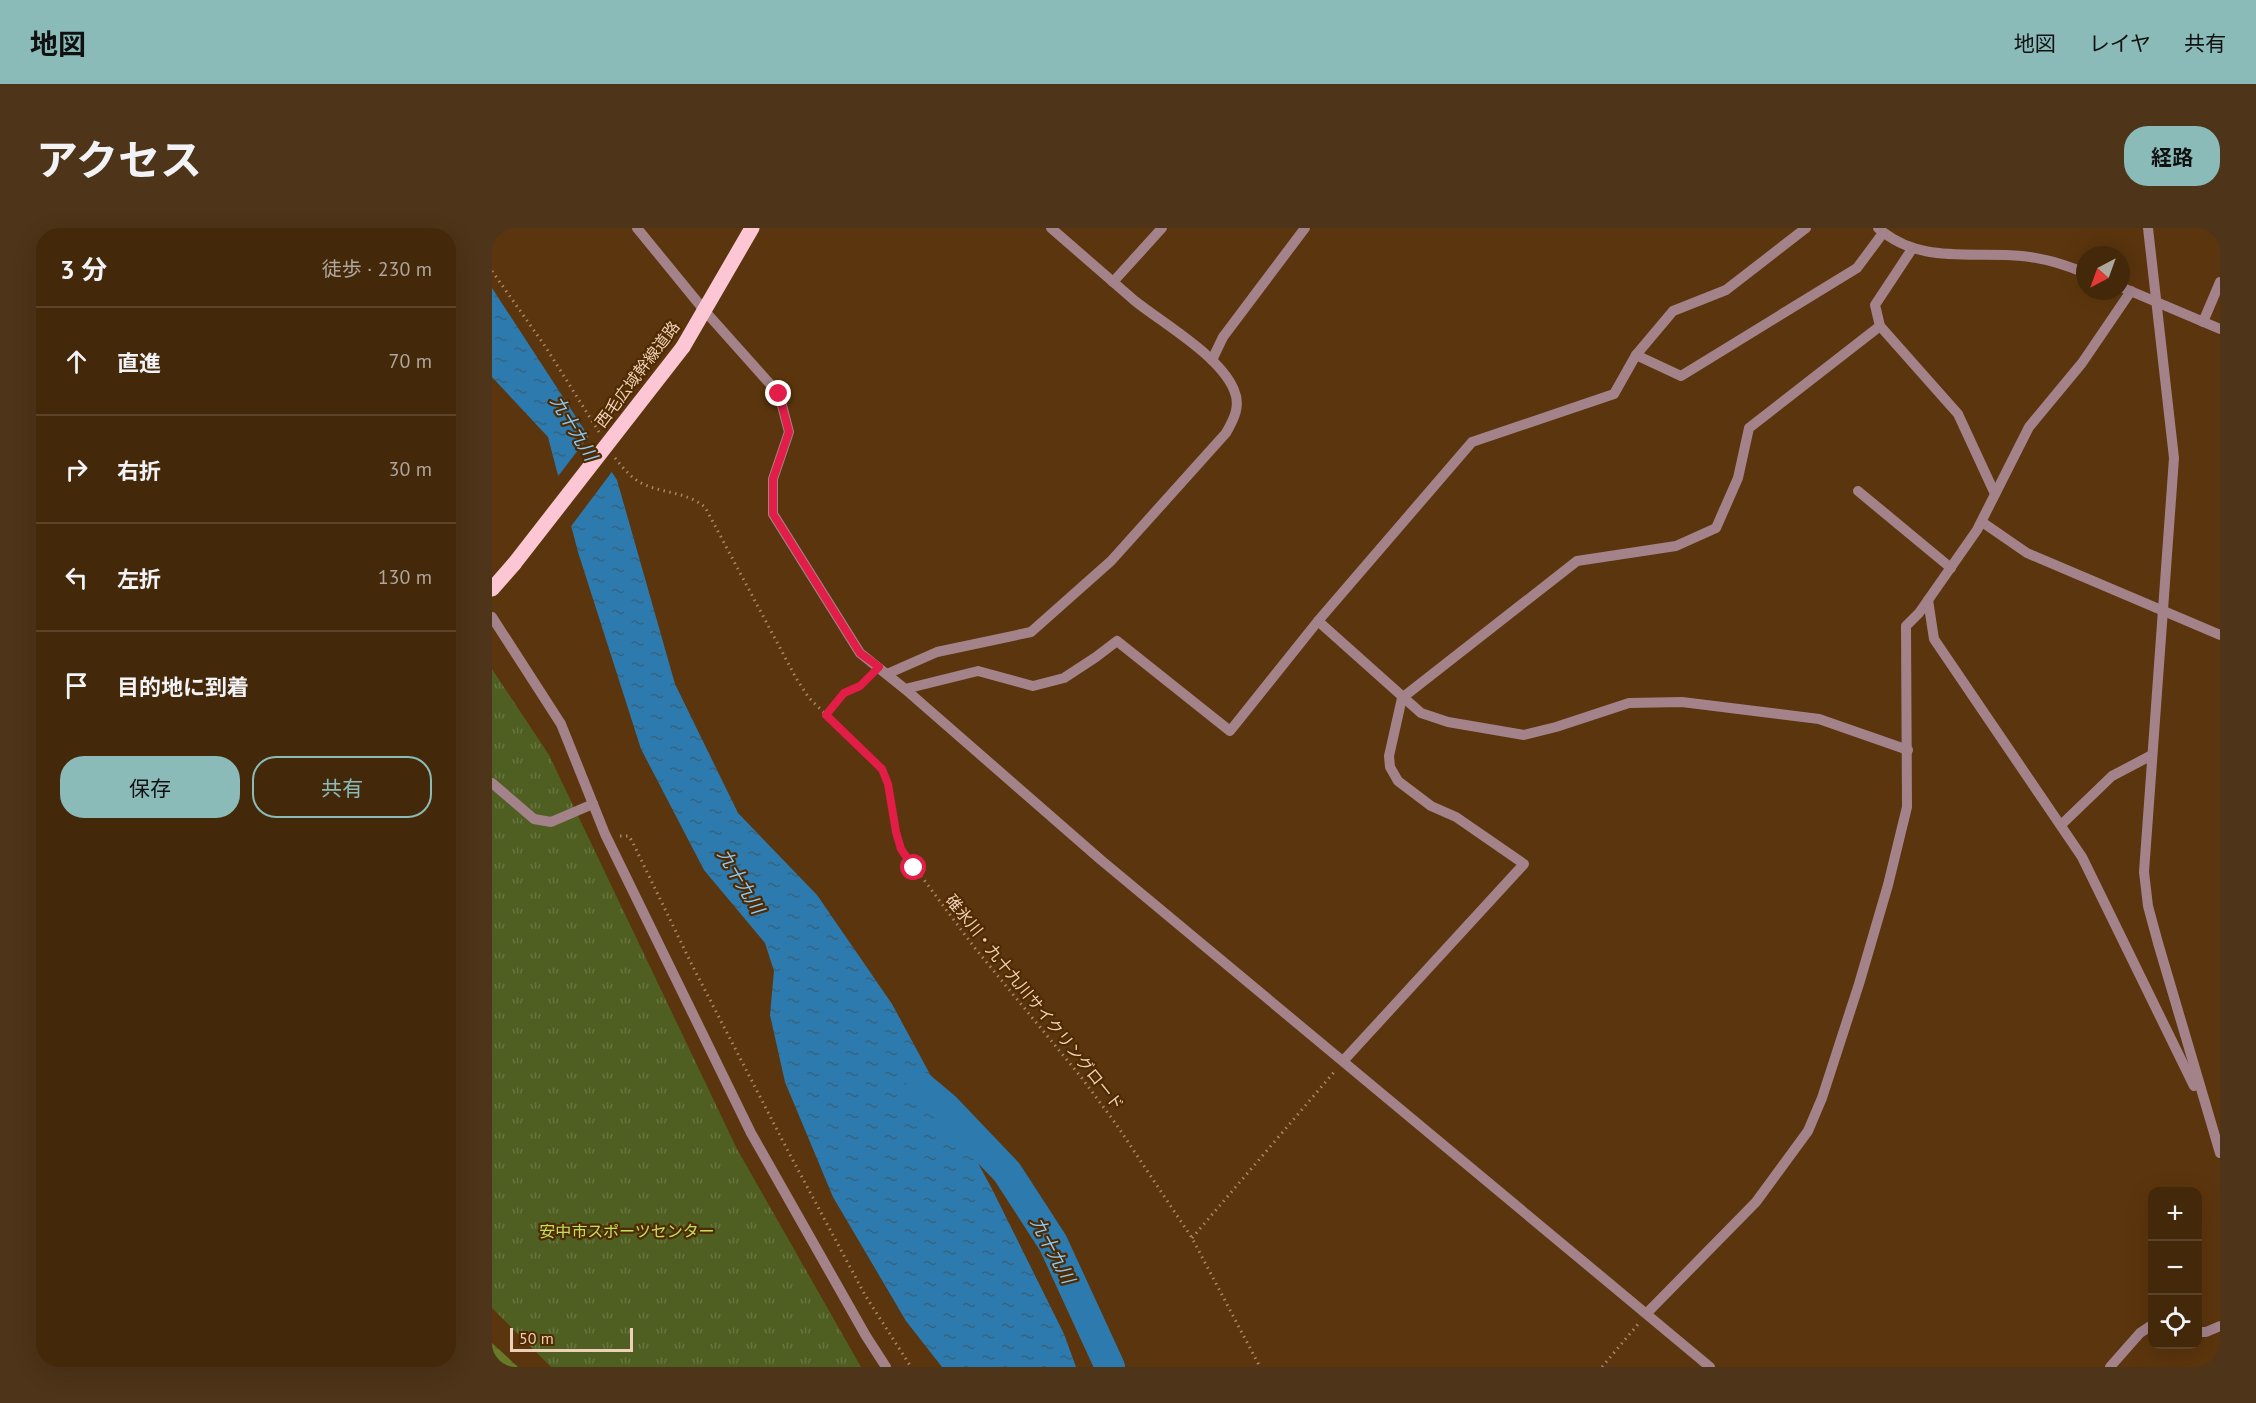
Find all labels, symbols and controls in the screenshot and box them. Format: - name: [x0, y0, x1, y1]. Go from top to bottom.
- text: 地図: [30, 25, 86, 62]
- text: 地図: [2014, 30, 2056, 57]
- text: レイヤ: [2089, 30, 2151, 57]
- text: 共有: [2184, 30, 2226, 57]
- button: 経路: [2124, 126, 2220, 186]
- text: アクセス: [36, 132, 202, 187]
- north arrow: [2076, 246, 2130, 300]
- text: 3 分: [60, 253, 107, 286]
- text: 徒歩 · 230 m: [322, 256, 432, 282]
- street label: 西毛広域幹線道路: [590, 317, 684, 431]
- icon: ahead: [60, 345, 93, 378]
- text: 70 m: [389, 348, 432, 374]
- text: 直進: [117, 349, 161, 377]
- route end: [765, 380, 791, 406]
- water label: 九十九川: [546, 391, 603, 466]
- icon: right: [60, 453, 93, 486]
- text: 30 m: [389, 456, 432, 482]
- text: 右折: [117, 457, 161, 485]
- icon: left: [60, 561, 93, 594]
- text: 130 m: [378, 564, 432, 590]
- text: 左折: [117, 565, 161, 593]
- icon: arrive: [60, 669, 93, 702]
- text: 目的地に到着: [117, 673, 249, 701]
- button: 保存: [60, 756, 240, 818]
- button: 共有: [252, 756, 432, 818]
- water label: 九十九川: [713, 844, 770, 919]
- route start: [900, 854, 926, 880]
- street label: 碓氷川・九十九川サイクリングロード: [942, 890, 1128, 1114]
- map controls: [2148, 1187, 2202, 1349]
- button: +: [2148, 1187, 2202, 1241]
- water label: 九十九川: [1026, 1213, 1081, 1289]
- park label: 安中市スポーツセンター: [539, 1221, 715, 1241]
- button: −: [2148, 1241, 2202, 1295]
- button: locate: [2148, 1295, 2202, 1349]
- scale bar: [510, 1325, 633, 1352]
- text: 50 m: [519, 1328, 554, 1348]

